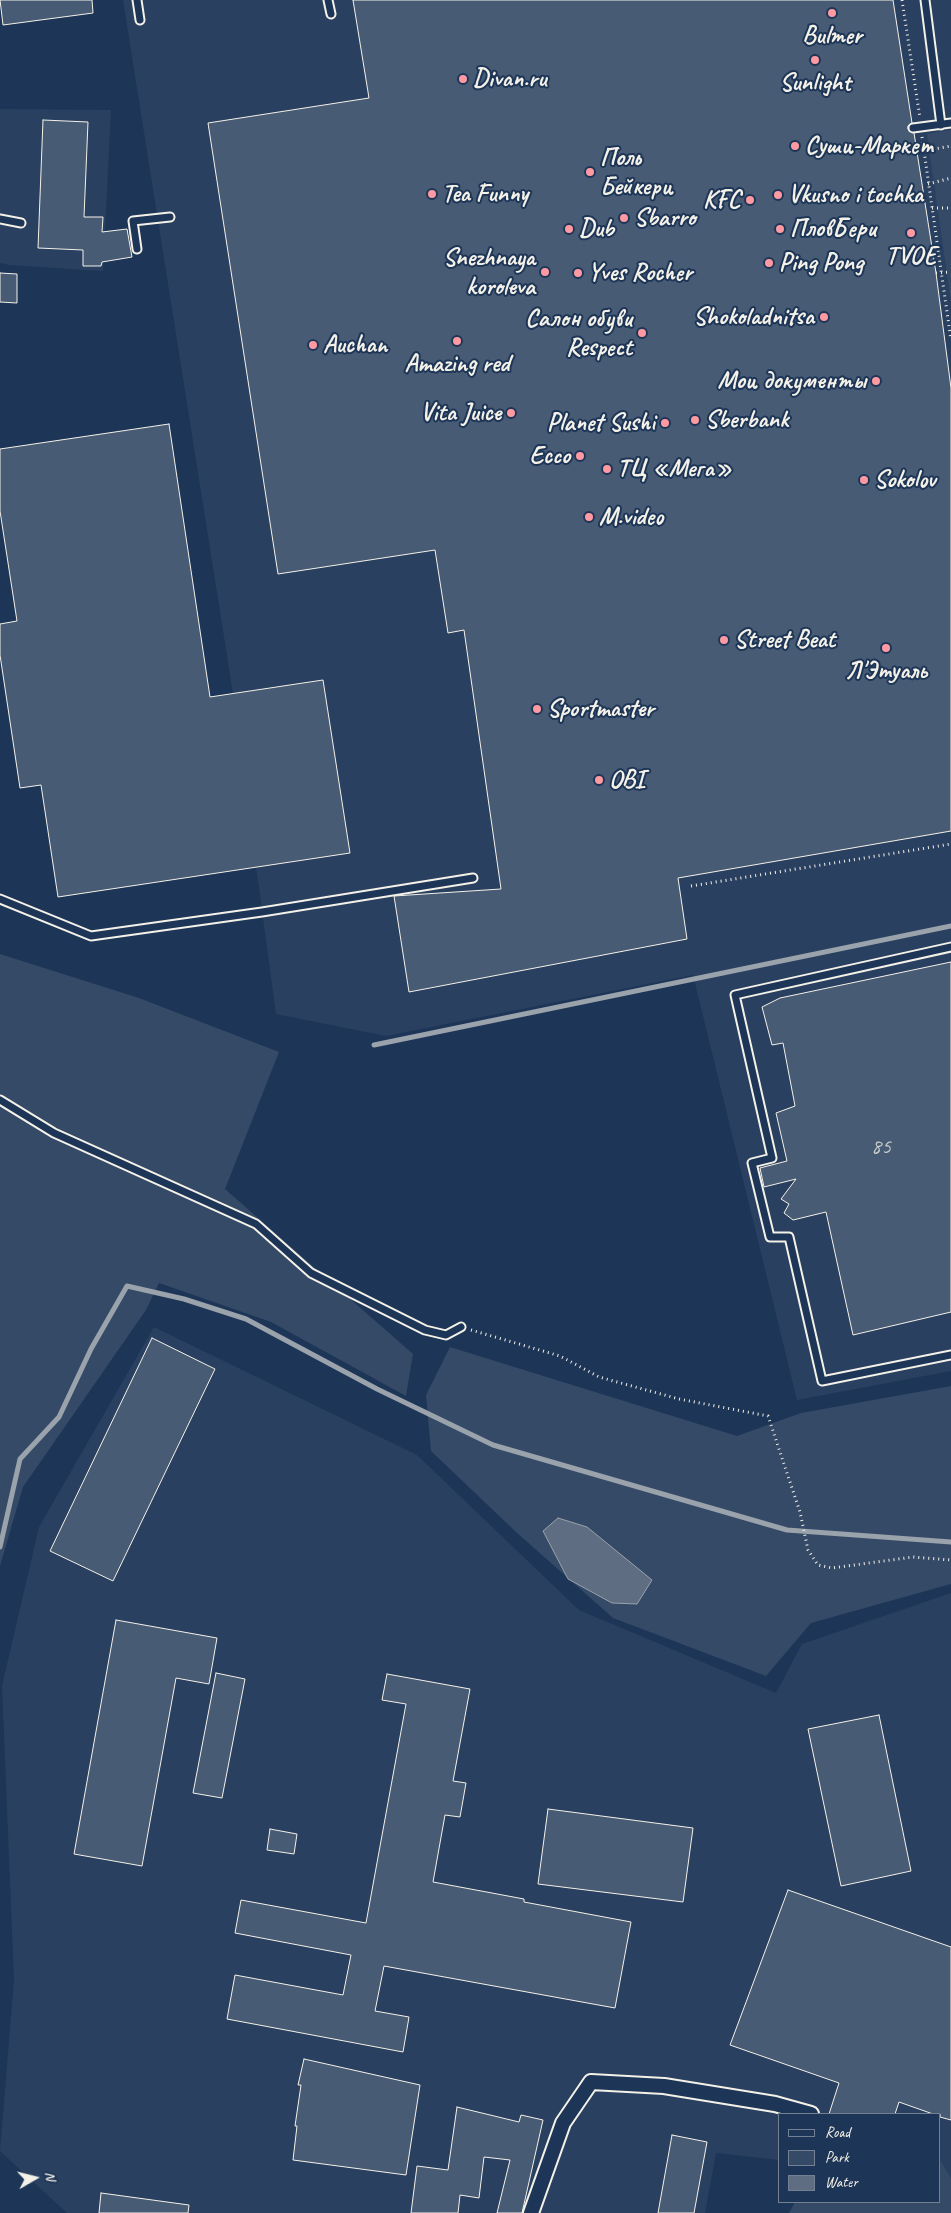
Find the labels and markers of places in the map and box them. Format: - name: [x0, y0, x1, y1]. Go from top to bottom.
- marker: Bulmer: [826, 7, 838, 19]
- place label: Bulmer: [802, 21, 862, 51]
- marker: Sunlight: [809, 54, 821, 66]
- place label: Divan.ru: [473, 64, 546, 94]
- place label: Sunlight: [779, 68, 851, 98]
- marker: Divan.ru: [457, 73, 469, 85]
- place label: Суши-Маркет: [805, 131, 934, 161]
- marker: Суши-Маркет: [789, 140, 801, 152]
- place label: Поль Бейкери: [600, 143, 673, 202]
- marker: Поль Бейкери: [584, 166, 596, 178]
- place label: Tea Funny: [442, 179, 528, 209]
- place label: Vkusno i tochka: [788, 180, 923, 210]
- place label: KFC: [703, 185, 740, 215]
- marker: Tea Funny: [426, 188, 438, 200]
- marker: Vkusno i tochka: [772, 189, 784, 201]
- marker: KFC: [744, 194, 756, 206]
- place label: Sbarro: [634, 203, 696, 233]
- marker: Sbarro: [618, 212, 630, 224]
- place label: Dub: [579, 214, 614, 244]
- place label: ПловБери: [790, 214, 876, 244]
- marker: Dub: [563, 223, 575, 235]
- marker: ПловБери: [774, 223, 786, 235]
- marker: TVOE: [905, 227, 917, 239]
- place label: TVOE: [886, 241, 936, 271]
- place label: Snezhnaya koroleva: [443, 243, 535, 302]
- place label: Ping Pong: [779, 248, 863, 278]
- marker: Ping Pong: [763, 257, 775, 269]
- place label: Yves Rocher: [588, 258, 692, 288]
- marker: Snezhnaya koroleva: [539, 266, 551, 278]
- marker: Yves Rocher: [572, 267, 584, 279]
- place label: Shokoladnitsa: [693, 302, 814, 332]
- place label: Салон обуви Respect: [525, 304, 632, 363]
- marker: Shokoladnitsa: [818, 311, 830, 323]
- marker: Салон обуви Respect: [636, 327, 648, 339]
- place label: Auchan: [323, 330, 387, 360]
- marker: Amazing red: [451, 335, 463, 347]
- marker: Auchan: [307, 339, 319, 351]
- place label: Amazing red: [405, 349, 509, 379]
- place label: Мои документы: [718, 366, 866, 396]
- marker: Мои документы: [870, 375, 882, 387]
- place label: Vita Juice: [420, 398, 501, 428]
- place label: Sberbank: [705, 405, 788, 435]
- marker: Vita Juice: [505, 407, 517, 419]
- place label: Planet Sushi: [547, 408, 655, 438]
- marker: Sberbank: [689, 414, 701, 426]
- marker: Planet Sushi: [659, 417, 671, 429]
- place label: Ecco: [530, 441, 570, 471]
- marker: Ecco: [574, 450, 586, 462]
- place label: ТЦ «Мега»: [617, 454, 732, 484]
- marker: ТЦ «Мега»: [601, 463, 613, 475]
- place label: Sokolov: [874, 465, 935, 495]
- marker: Sokolov: [858, 474, 870, 486]
- place label: M.video: [599, 502, 663, 532]
- marker: M.video: [583, 511, 595, 523]
- place label: Street Beat: [734, 625, 835, 655]
- marker: Street Beat: [718, 634, 730, 646]
- marker: Л'Этуаль: [880, 642, 892, 654]
- place label: Л'Этуаль: [845, 656, 927, 686]
- place label: Sportmaster: [547, 694, 654, 724]
- marker: Sportmaster: [531, 703, 543, 715]
- place label: OBI: [609, 765, 645, 795]
- marker: OBI: [593, 774, 605, 786]

